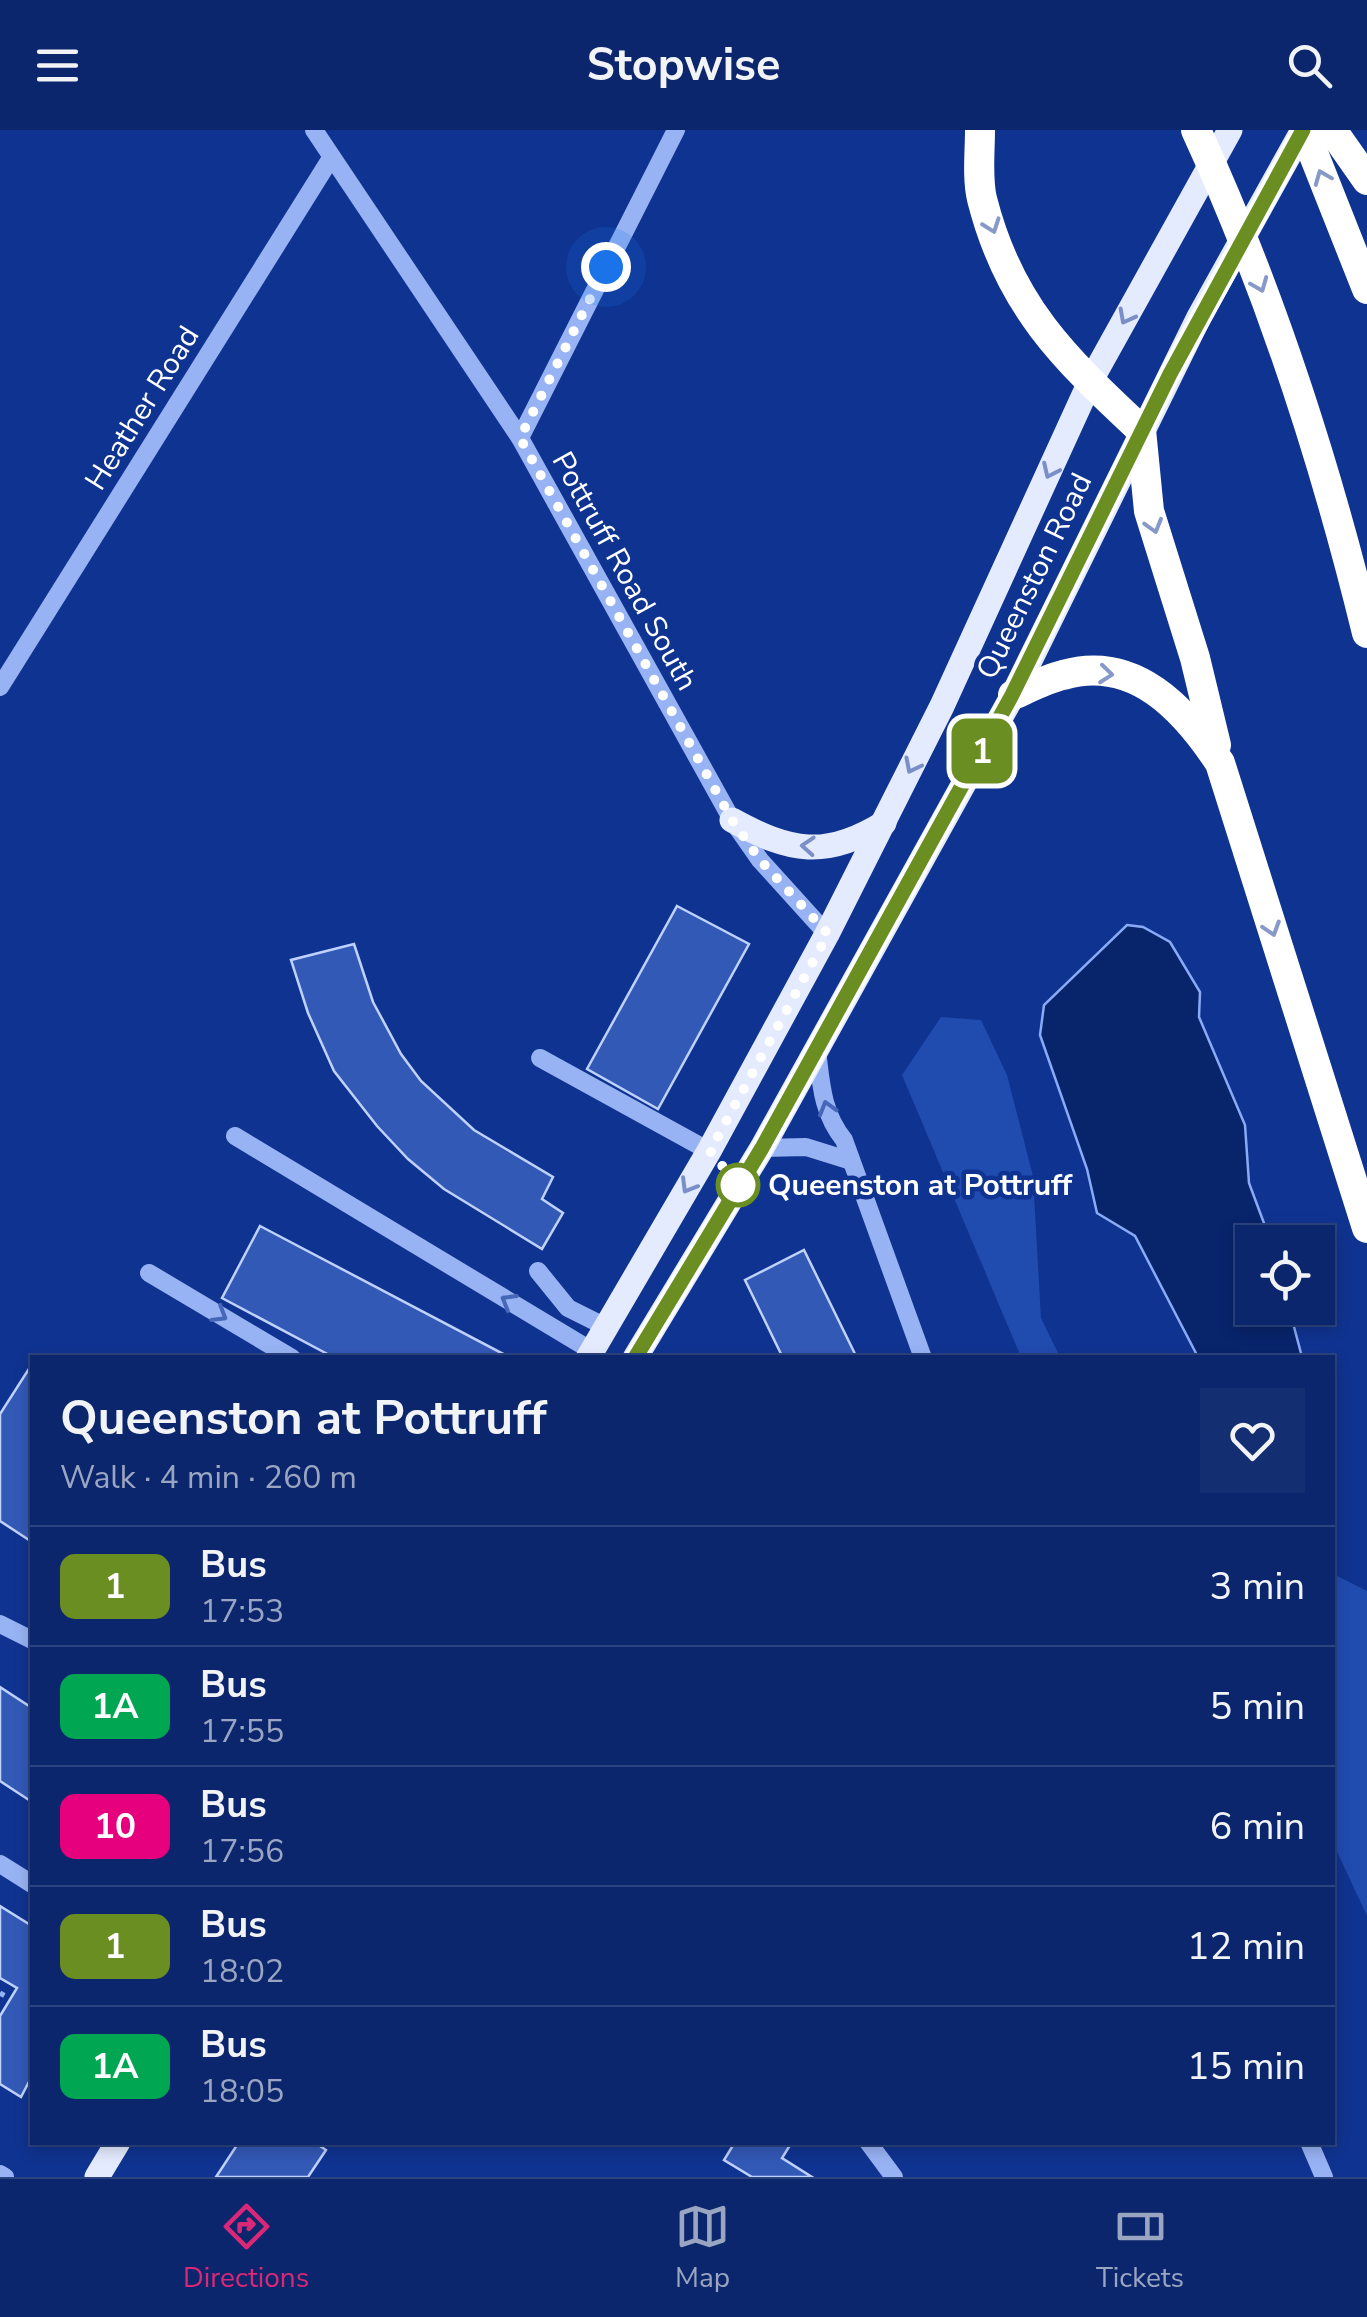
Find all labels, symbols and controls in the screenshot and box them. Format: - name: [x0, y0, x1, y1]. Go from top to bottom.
- text: Stopwise: [587, 35, 780, 96]
- icon: menu: [30, 38, 85, 93]
- icon: search: [1282, 38, 1337, 93]
- one-way arrow: [1314, 169, 1334, 187]
- one-way arrow: [980, 216, 1001, 233]
- your location: [581, 242, 631, 292]
- one-way arrow: [1248, 275, 1268, 293]
- one-way arrow: [1118, 307, 1138, 325]
- street label: Heather Road: [76, 318, 209, 498]
- street label: Pottruff Road South: [542, 444, 707, 698]
- one-way arrow: [1042, 461, 1062, 479]
- street label: Queenston Road: [967, 466, 1102, 686]
- one-way arrow: [1142, 517, 1163, 534]
- one-way arrow: [1098, 663, 1114, 684]
- line badge: 1: [950, 718, 1014, 784]
- text: 1: [971, 728, 993, 775]
- one-way arrow: [905, 755, 925, 773]
- one-way arrow: [800, 836, 816, 857]
- one-way arrow: [1260, 919, 1280, 936]
- one-way arrow: [818, 1100, 839, 1117]
- marker: Queenston at Pottruff: [717, 1164, 759, 1206]
- place label: Queenston at Pottruff: [768, 1165, 1073, 1206]
- one-way arrow: [681, 1175, 700, 1193]
- map controls: [1235, 1225, 1335, 1325]
- button: locate: [1235, 1225, 1335, 1325]
- one-way arrow: [501, 1294, 519, 1313]
- one-way arrow: [209, 1303, 227, 1322]
- text: Queenston at Pottruff: [60, 1385, 547, 1451]
- button: heart: [1200, 1388, 1305, 1493]
- text: Walk · 4 min · 260 m: [60, 1456, 357, 1499]
- text: Bus: [200, 1539, 267, 1590]
- text: 3 min: [1210, 1561, 1305, 1612]
- text: 1: [104, 1563, 126, 1610]
- text: 17:53: [200, 1590, 284, 1633]
- text: Bus: [200, 1659, 267, 1710]
- text: 5 min: [1210, 1681, 1305, 1732]
- text: 1A: [91, 1683, 139, 1730]
- text: 17:55: [200, 1710, 284, 1753]
- text: Bus: [200, 1779, 267, 1830]
- text: 6 min: [1210, 1801, 1305, 1852]
- text: 10: [94, 1803, 136, 1850]
- text: 17:56: [200, 1830, 284, 1873]
- text: Bus: [200, 1899, 267, 1950]
- text: 12 min: [1187, 1921, 1305, 1972]
- text: 1: [104, 1923, 126, 1970]
- text: 18:02: [200, 1950, 284, 1993]
- text: Bus: [200, 2019, 267, 2070]
- text: 15 min: [1187, 2041, 1305, 2092]
- text: 1A: [91, 2043, 139, 2090]
- text: 18:05: [200, 2070, 284, 2113]
- tab: Directions: [183, 2199, 309, 2297]
- tab: Map: [675, 2199, 730, 2297]
- tab: Tickets: [1096, 2199, 1184, 2297]

